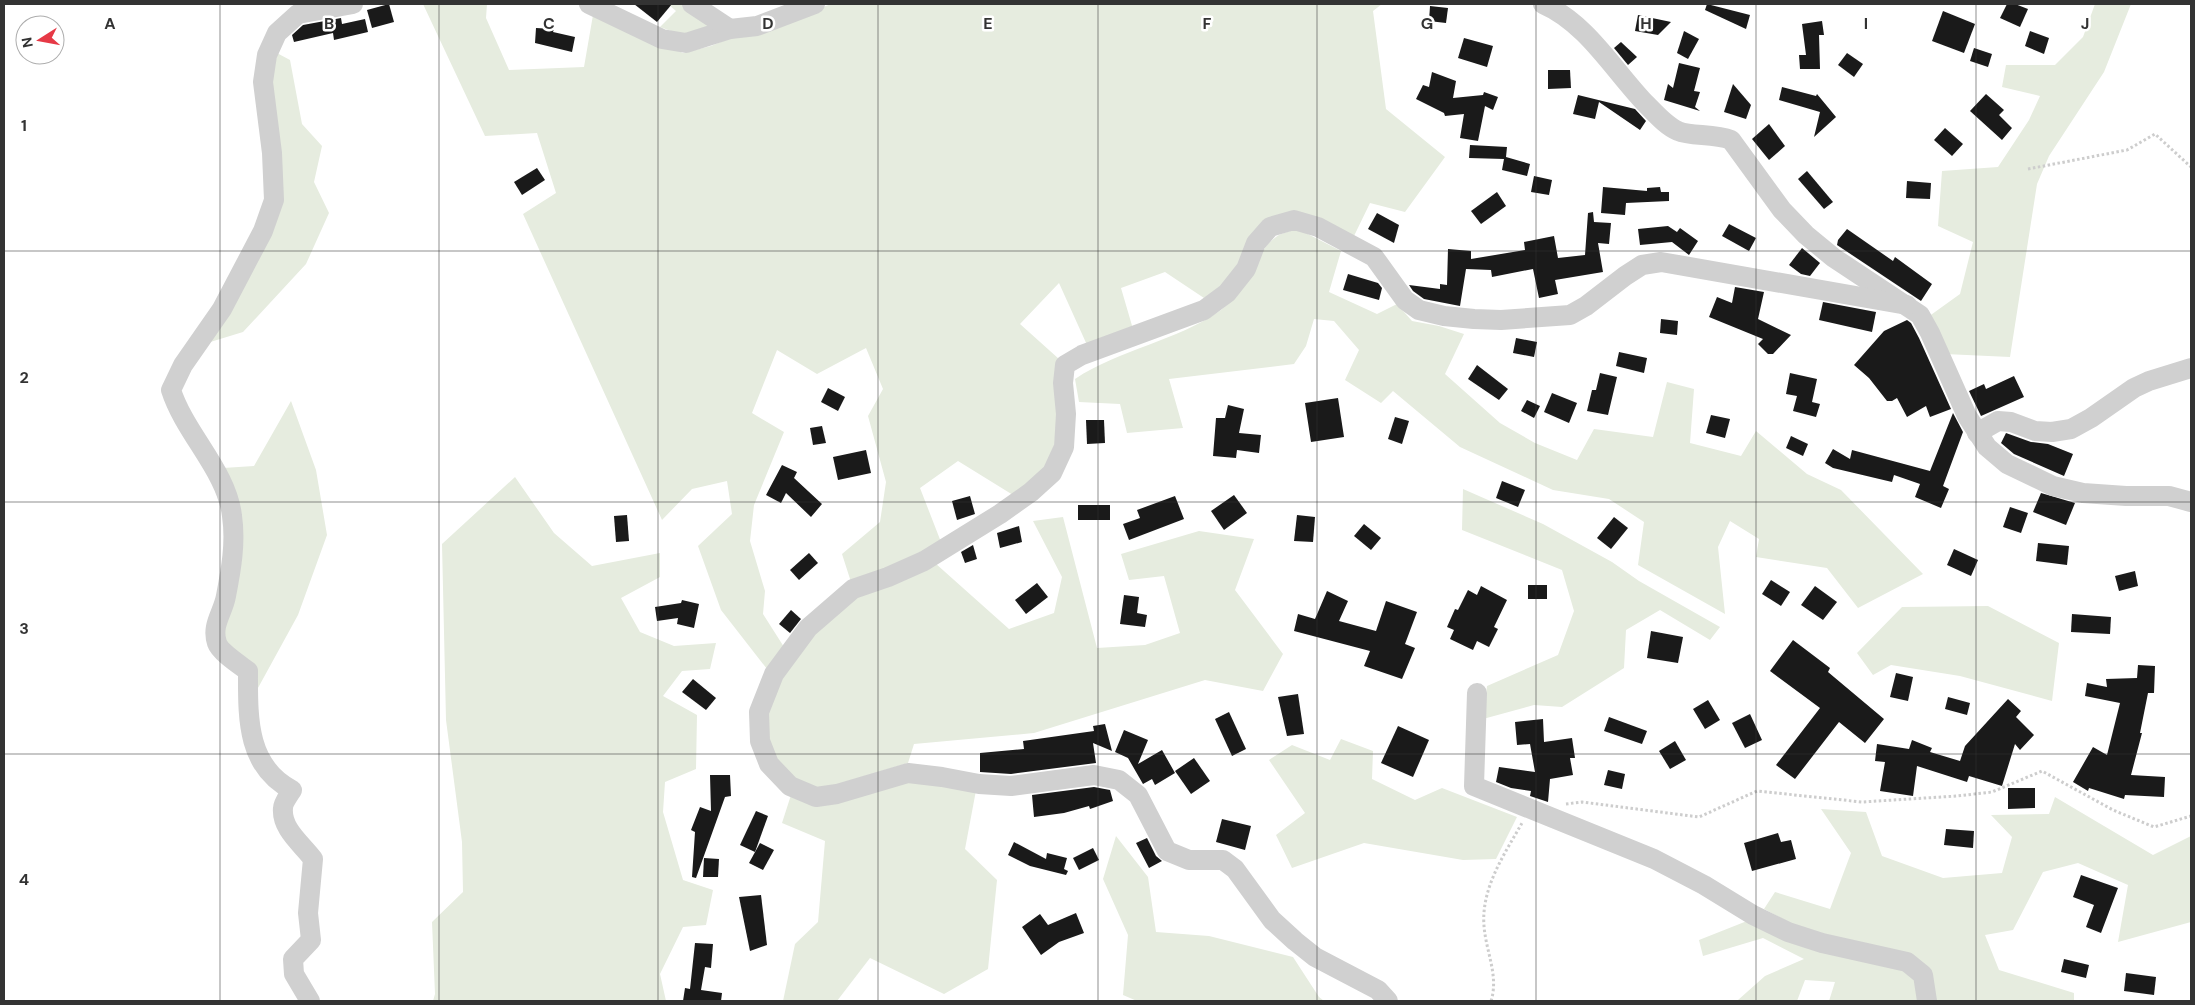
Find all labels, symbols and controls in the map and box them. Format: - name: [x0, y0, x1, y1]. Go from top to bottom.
- text: A: [104, 13, 116, 34]
- text: B: [324, 13, 334, 34]
- text: C: [543, 13, 555, 34]
- text: D: [762, 13, 774, 34]
- text: E: [983, 13, 993, 34]
- text: F: [1203, 13, 1212, 34]
- text: G: [1421, 13, 1433, 34]
- text: H: [1640, 13, 1652, 34]
- text: I: [1864, 13, 1868, 34]
- text: J: [2081, 13, 2089, 34]
- north arrow: [15, 15, 65, 65]
- text: N: [17, 36, 37, 49]
- text: 1: [21, 115, 27, 136]
- text: 2: [19, 367, 29, 388]
- text: 3: [19, 618, 29, 639]
- text: 4: [19, 869, 29, 890]

